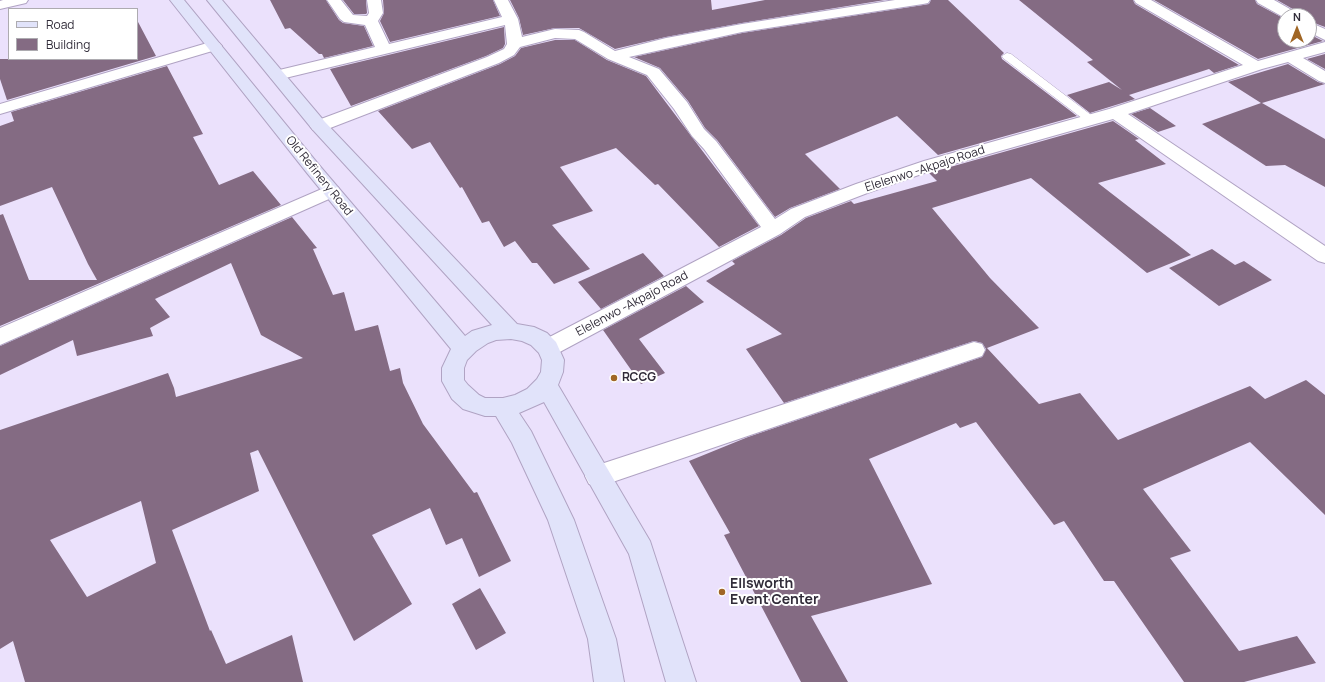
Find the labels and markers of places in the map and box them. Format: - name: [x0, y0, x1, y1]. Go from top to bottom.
- place label: RCCG: [622, 371, 656, 385]
- marker: RCCG: [609, 373, 619, 383]
- place label: Ellsworth Event Center: [730, 576, 818, 608]
- marker: Ellsworth Event Center: [717, 587, 727, 597]

